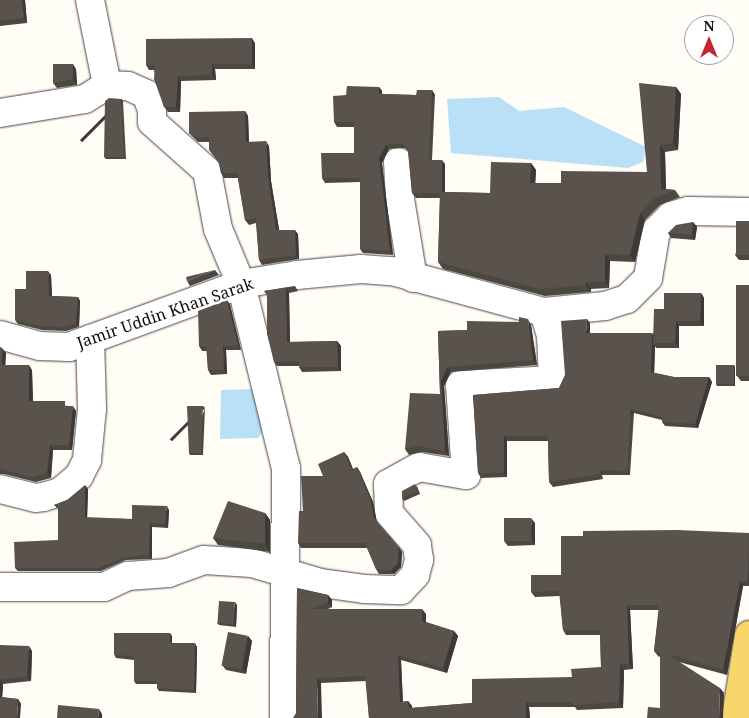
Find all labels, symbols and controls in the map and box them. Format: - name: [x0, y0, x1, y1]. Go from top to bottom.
- north arrow: [684, 15, 734, 65]
- text: N: [703, 16, 715, 35]
- street label: Jamir Uddin Khan Sarak: [74, 274, 256, 352]

